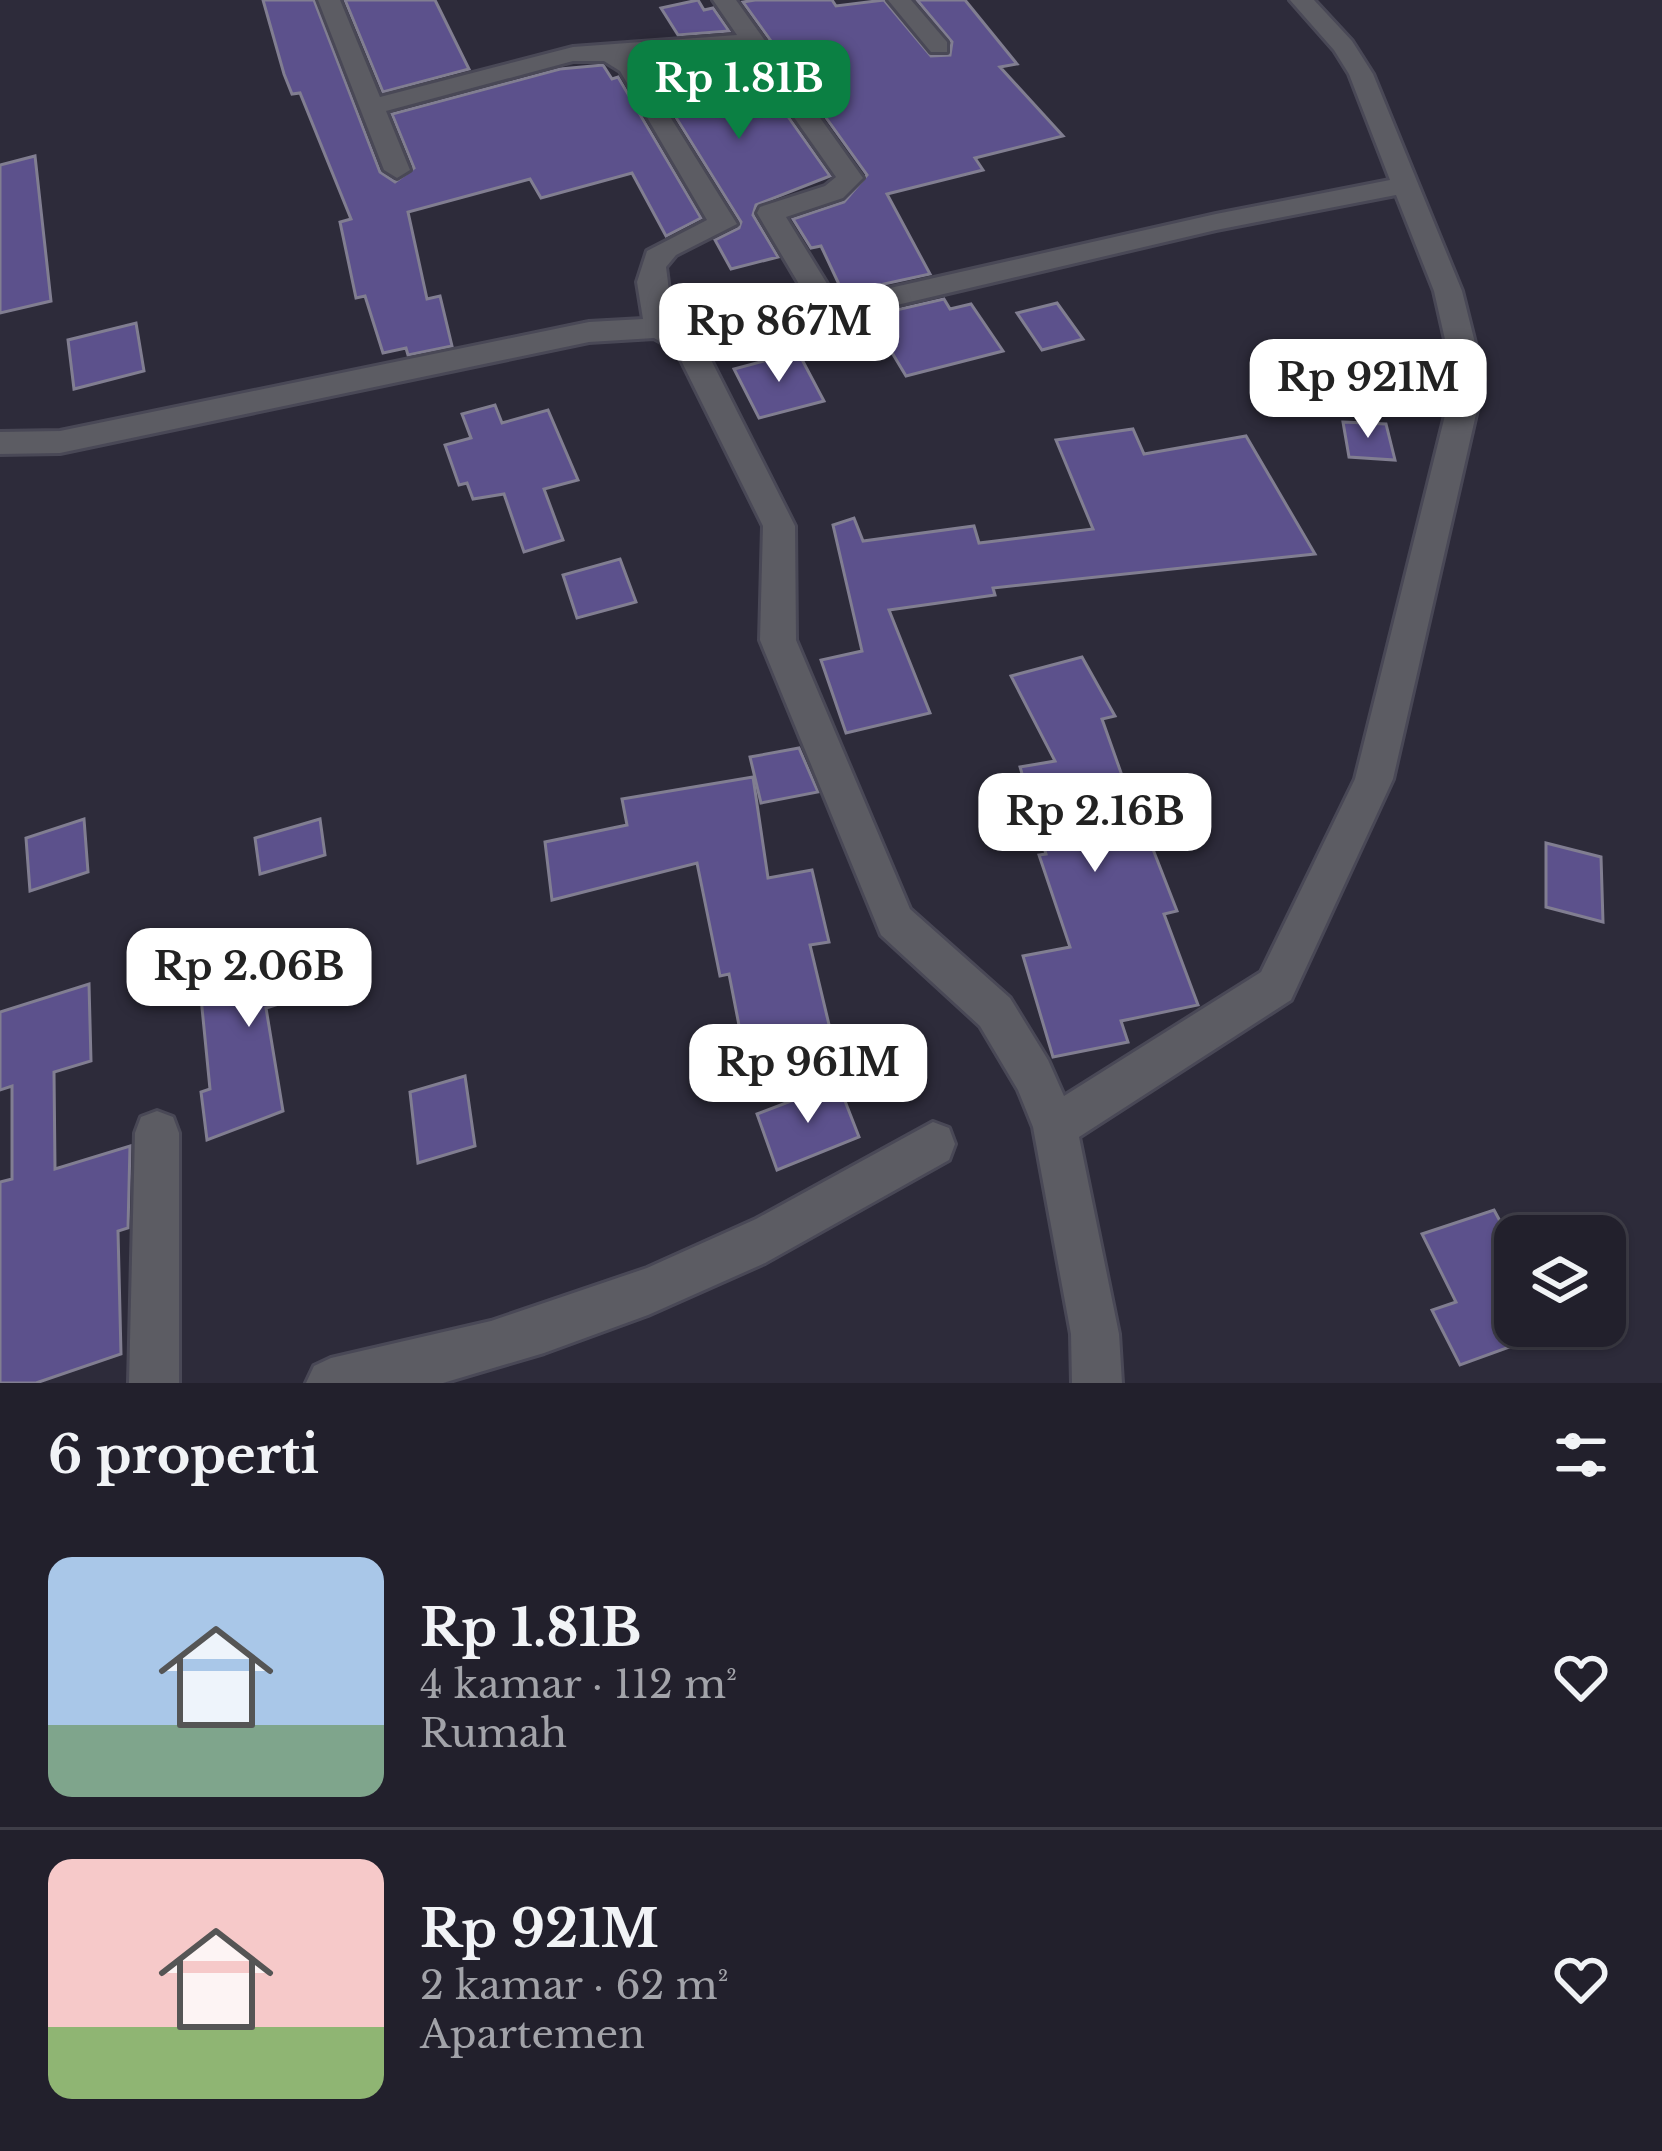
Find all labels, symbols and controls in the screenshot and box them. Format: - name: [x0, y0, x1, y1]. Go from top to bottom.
- pin: Rp 1.81B: [615, 40, 863, 142]
- text: Rp 1.81B: [654, 54, 824, 103]
- pin: Rp 867M: [668, 283, 890, 385]
- text: Rp 867M: [686, 297, 872, 346]
- pin: Rp 921M: [1257, 339, 1479, 441]
- text: Rp 921M: [1277, 353, 1459, 402]
- pin: Rp 2.16B: [971, 773, 1219, 875]
- text: Rp 2.16B: [1005, 787, 1185, 836]
- pin: Rp 2.06B: [125, 928, 373, 1030]
- text: Rp 2.06B: [154, 942, 344, 991]
- pin: Rp 961M: [697, 1024, 919, 1126]
- text: Rp 961M: [716, 1038, 900, 1087]
- map controls: [1494, 1215, 1626, 1347]
- button: layers: [1494, 1215, 1626, 1347]
- icon: filters: [1548, 1422, 1614, 1488]
- text: 6 properti: [48, 1424, 319, 1487]
- text: Rp 1.81B: [420, 1597, 641, 1660]
- icon: home: [144, 1605, 288, 1749]
- icon: heart: [1548, 1644, 1614, 1710]
- text: 4 kamar · 112 m²: [420, 1660, 737, 1709]
- text: Rumah: [420, 1709, 567, 1758]
- text: Rp 921M: [420, 1898, 659, 1961]
- icon: home: [144, 1907, 288, 2051]
- icon: heart: [1548, 1946, 1614, 2012]
- text: 2 kamar · 62 m²: [420, 1961, 729, 2010]
- text: Apartemen: [420, 2010, 645, 2059]

